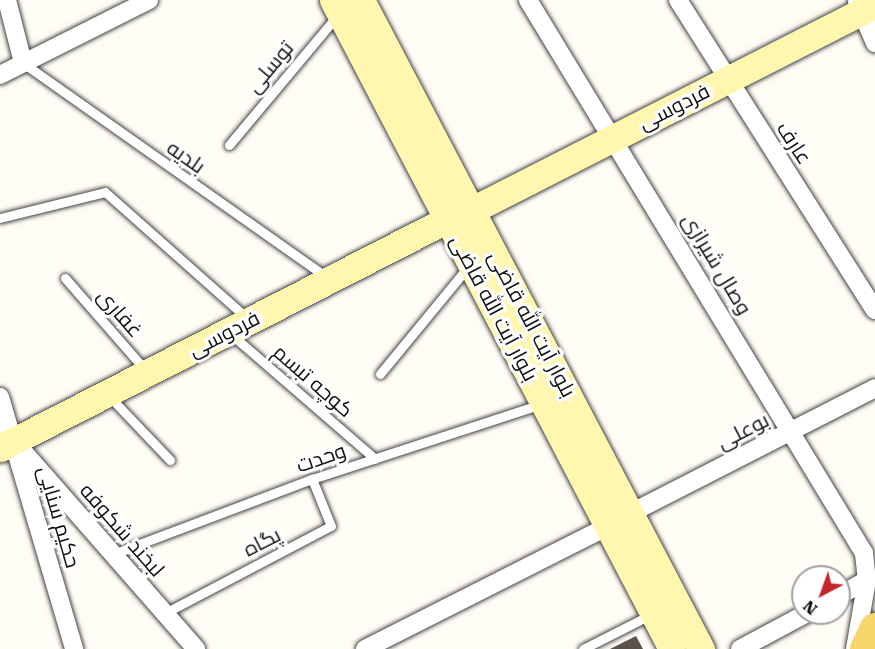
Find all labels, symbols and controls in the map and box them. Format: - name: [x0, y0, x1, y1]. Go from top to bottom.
- street label: توسلی: [241, 36, 299, 98]
- street label: فردوسی: [634, 78, 714, 136]
- street label: عارف: [771, 117, 817, 169]
- street label: بلدیه: [162, 135, 210, 179]
- street label: وصال شیرازی: [677, 209, 757, 319]
- street label: بلوار آیت‌ الله قاضی: [445, 230, 543, 386]
- street label: بلوار آیت ‌الله قاضی: [483, 246, 581, 402]
- street label: غفاری: [92, 283, 148, 343]
- street label: فردوسی: [184, 305, 264, 363]
- street label: کوچه تبسم: [268, 339, 358, 423]
- street label: بوعلی: [713, 407, 773, 455]
- street label: وحدت: [293, 438, 349, 478]
- street label: حکیم سنایی: [32, 463, 86, 571]
- street label: لبخند شکوفه: [75, 478, 169, 582]
- street label: پگاه: [239, 522, 285, 562]
- north arrow: [791, 565, 851, 625]
- text: N: [799, 596, 821, 619]

